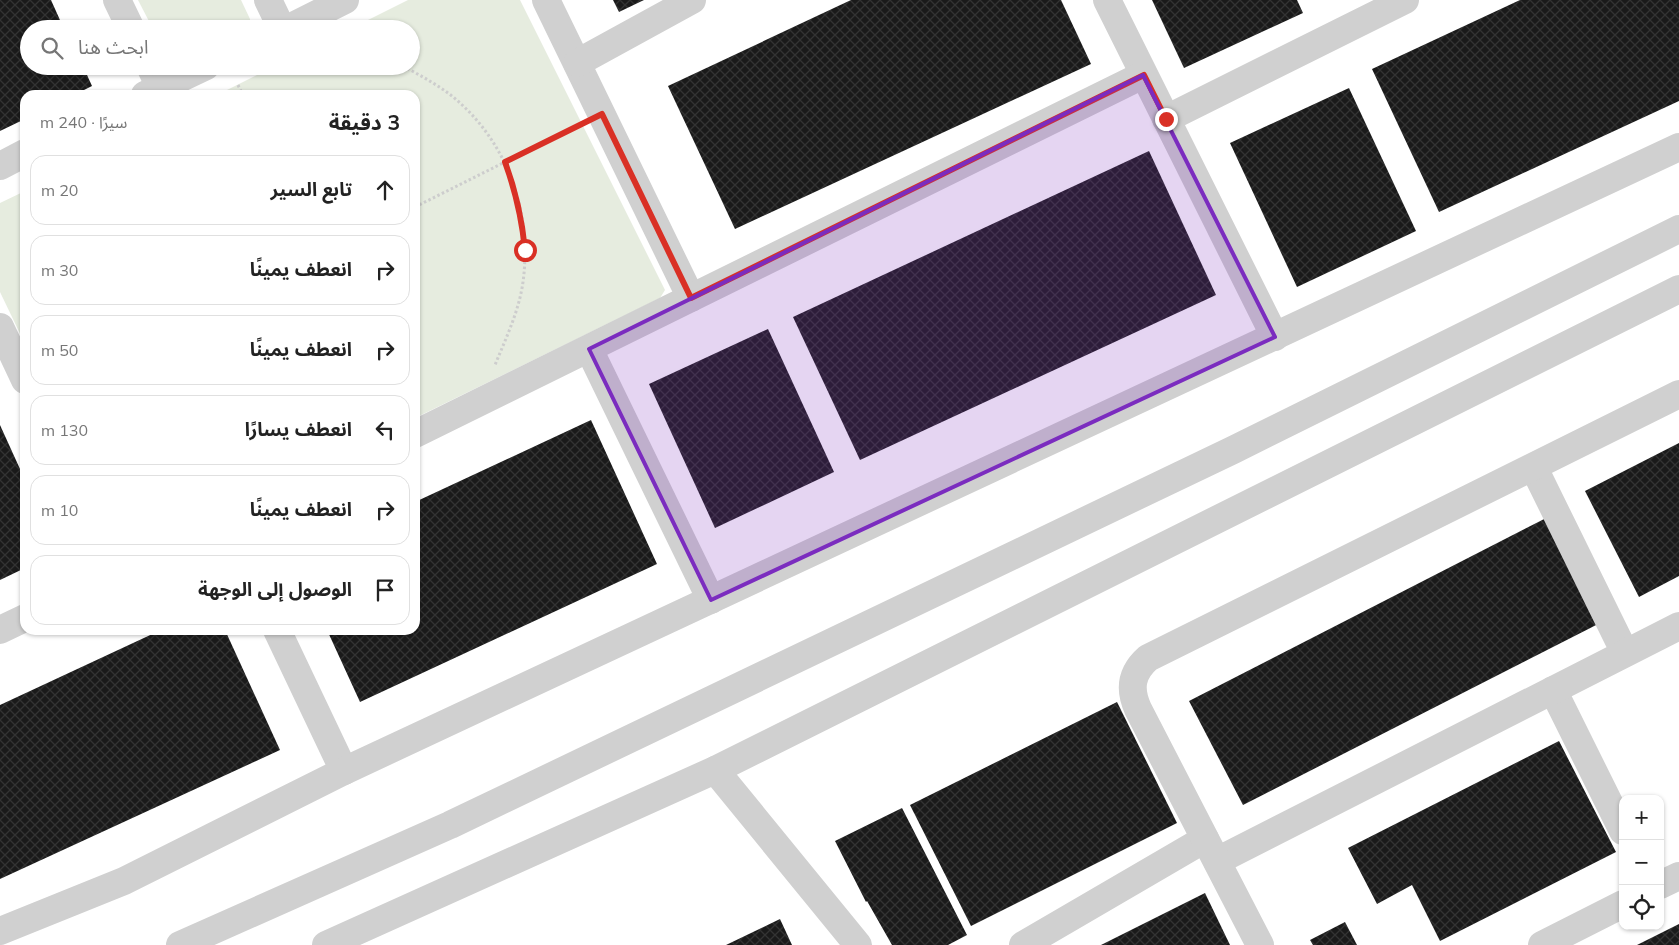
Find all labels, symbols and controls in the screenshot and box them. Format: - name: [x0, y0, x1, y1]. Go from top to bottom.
- search box: [20, 20, 420, 75]
- icon: search: [38, 34, 66, 62]
- text: ابحث هنا: [78, 35, 148, 59]
- route end: [1155, 108, 1178, 131]
- text: 3 دقيقة: [329, 109, 400, 135]
- text: سيرًا · 240 m: [40, 112, 127, 132]
- icon: ahead: [371, 176, 399, 204]
- text: تابع السير: [271, 177, 352, 201]
- text: 20 m: [41, 180, 78, 200]
- route start: [514, 239, 537, 262]
- icon: right: [371, 256, 399, 284]
- text: انعطف يمينًا: [250, 257, 352, 281]
- text: 30 m: [41, 260, 78, 280]
- icon: right: [371, 336, 399, 364]
- text: انعطف يمينًا: [250, 337, 352, 361]
- text: 50 m: [41, 340, 78, 360]
- icon: left: [371, 416, 399, 444]
- text: انعطف يسارًا: [245, 417, 352, 441]
- text: 130 m: [41, 420, 88, 440]
- icon: right: [371, 496, 399, 524]
- text: انعطف يمينًا: [250, 497, 352, 521]
- text: 10 m: [41, 500, 78, 520]
- icon: arrive: [371, 576, 399, 604]
- text: الوصول إلى الوجهة: [198, 577, 352, 601]
- map controls: [1619, 795, 1664, 930]
- button: +: [1619, 795, 1664, 840]
- button: −: [1619, 840, 1664, 885]
- button: locate: [1619, 885, 1664, 930]

